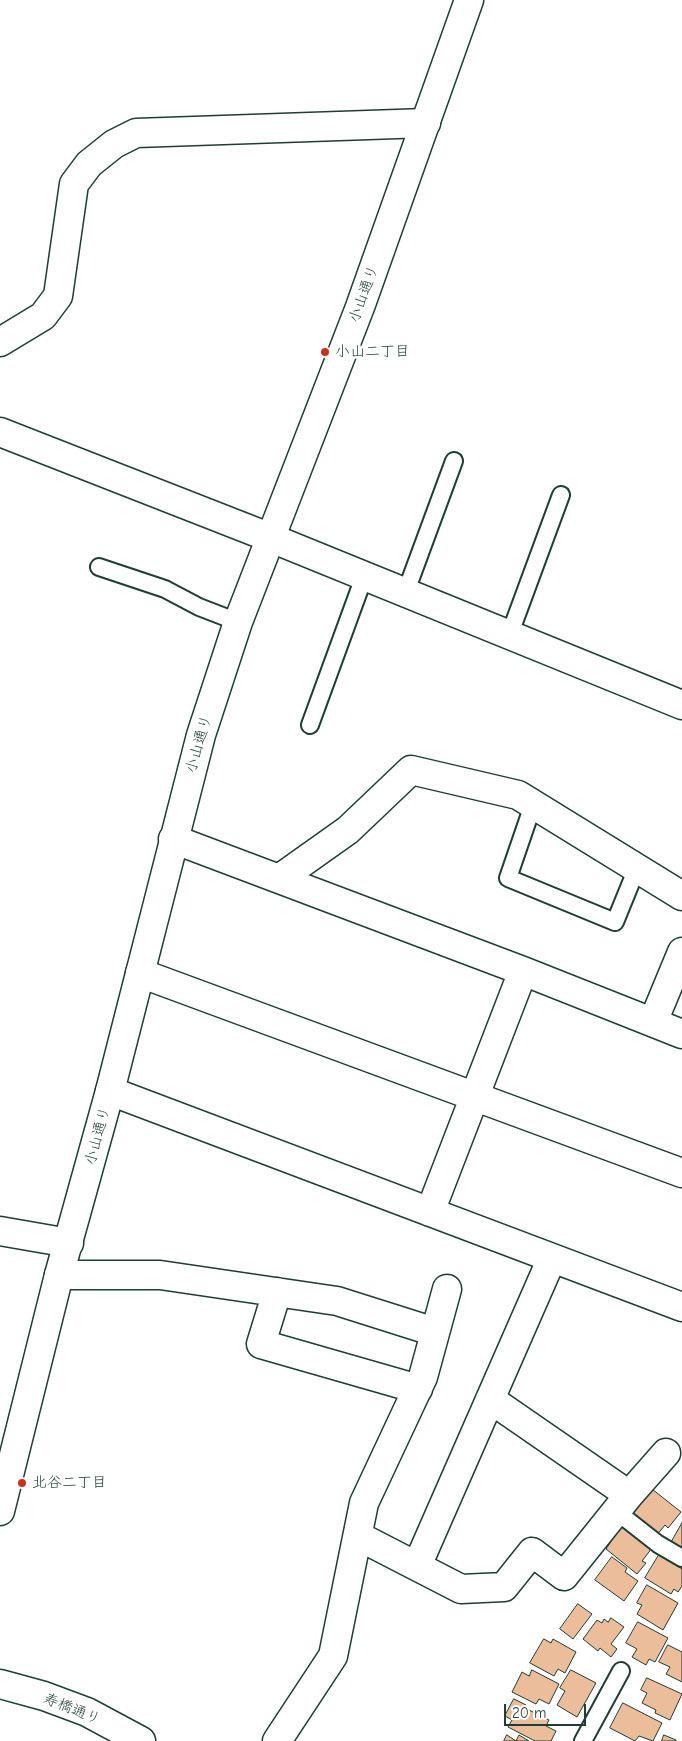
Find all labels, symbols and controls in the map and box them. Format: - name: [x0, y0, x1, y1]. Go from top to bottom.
- street label: 小山通り: [345, 263, 383, 325]
- place label: 小山二丁目: [335, 343, 410, 361]
- marker: 小山二丁目: [319, 346, 331, 358]
- street label: 小山通り: [182, 713, 216, 775]
- street label: 小山通り: [82, 1105, 114, 1167]
- place label: 北谷二丁目: [32, 1474, 107, 1492]
- marker: 北谷二丁目: [16, 1477, 28, 1489]
- street label: 寿橋通り: [41, 1689, 103, 1729]
- scale bar: [507, 1694, 590, 1726]
- text: 20 m: [512, 1704, 546, 1722]

